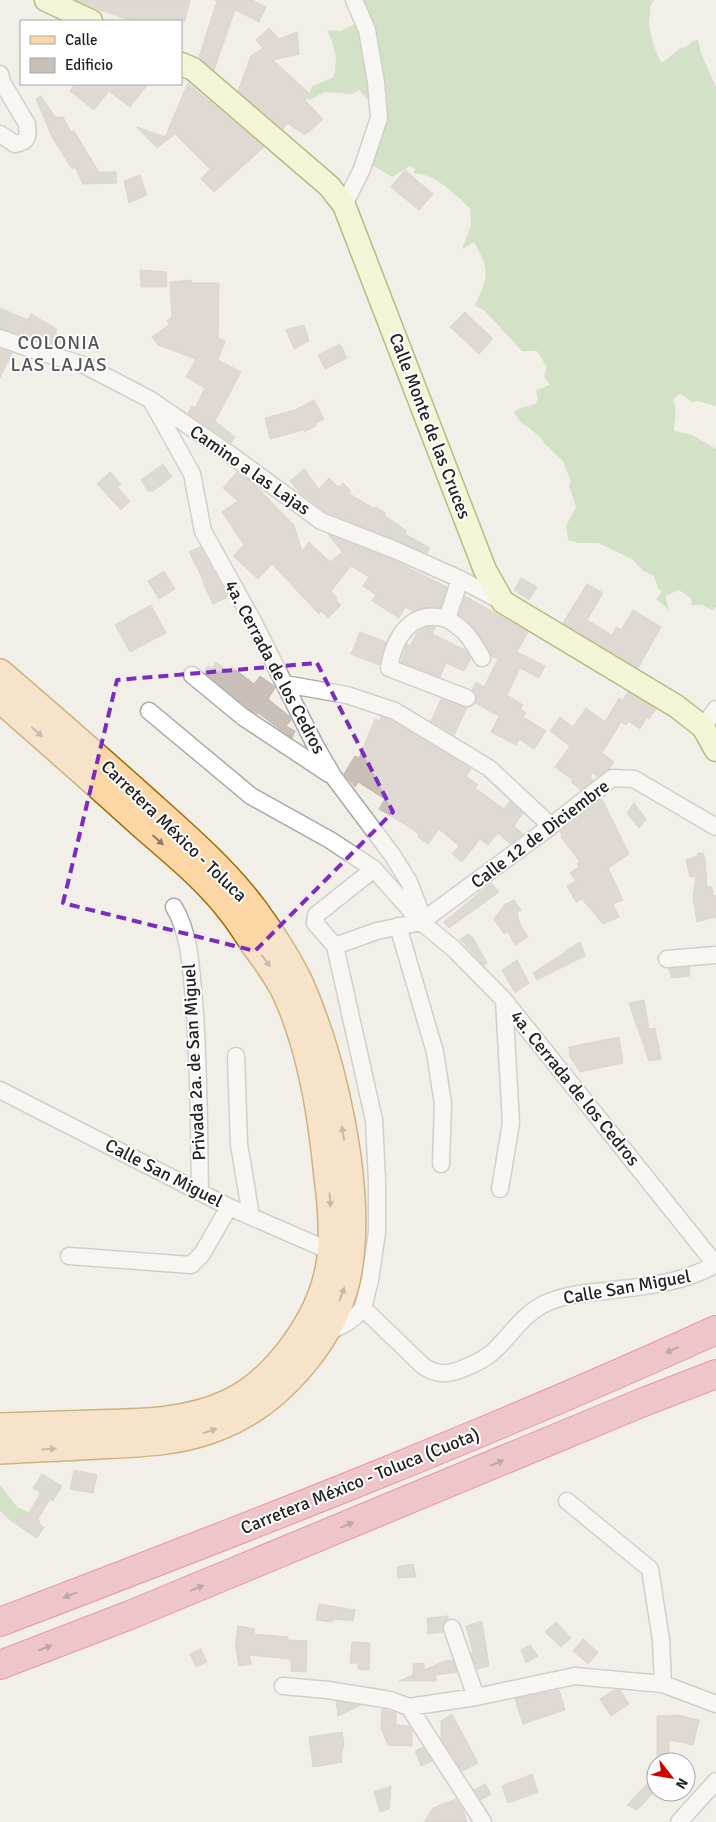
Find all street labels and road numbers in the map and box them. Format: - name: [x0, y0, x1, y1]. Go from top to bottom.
- street label: Calle Monte de las Cruces: [384, 330, 476, 522]
- street label: Camino a las Lajas: [186, 420, 315, 520]
- street label: 4a. Cerrada de los Cedros: [220, 576, 330, 758]
- street label: Carretera México - Toluca: [96, 756, 252, 906]
- street label: Calle 12 de Diciembre: [467, 775, 613, 893]
- street label: Privada 2a. de San Miguel: [178, 963, 210, 1161]
- street label: 4a. Cerrada de los Cedros: [506, 1006, 645, 1170]
- street label: Calle San Miguel: [102, 1134, 226, 1212]
- street label: Calle San Miguel: [562, 1265, 692, 1309]
- street label: Carretera México - Toluca (Cuota): [237, 1423, 483, 1539]

